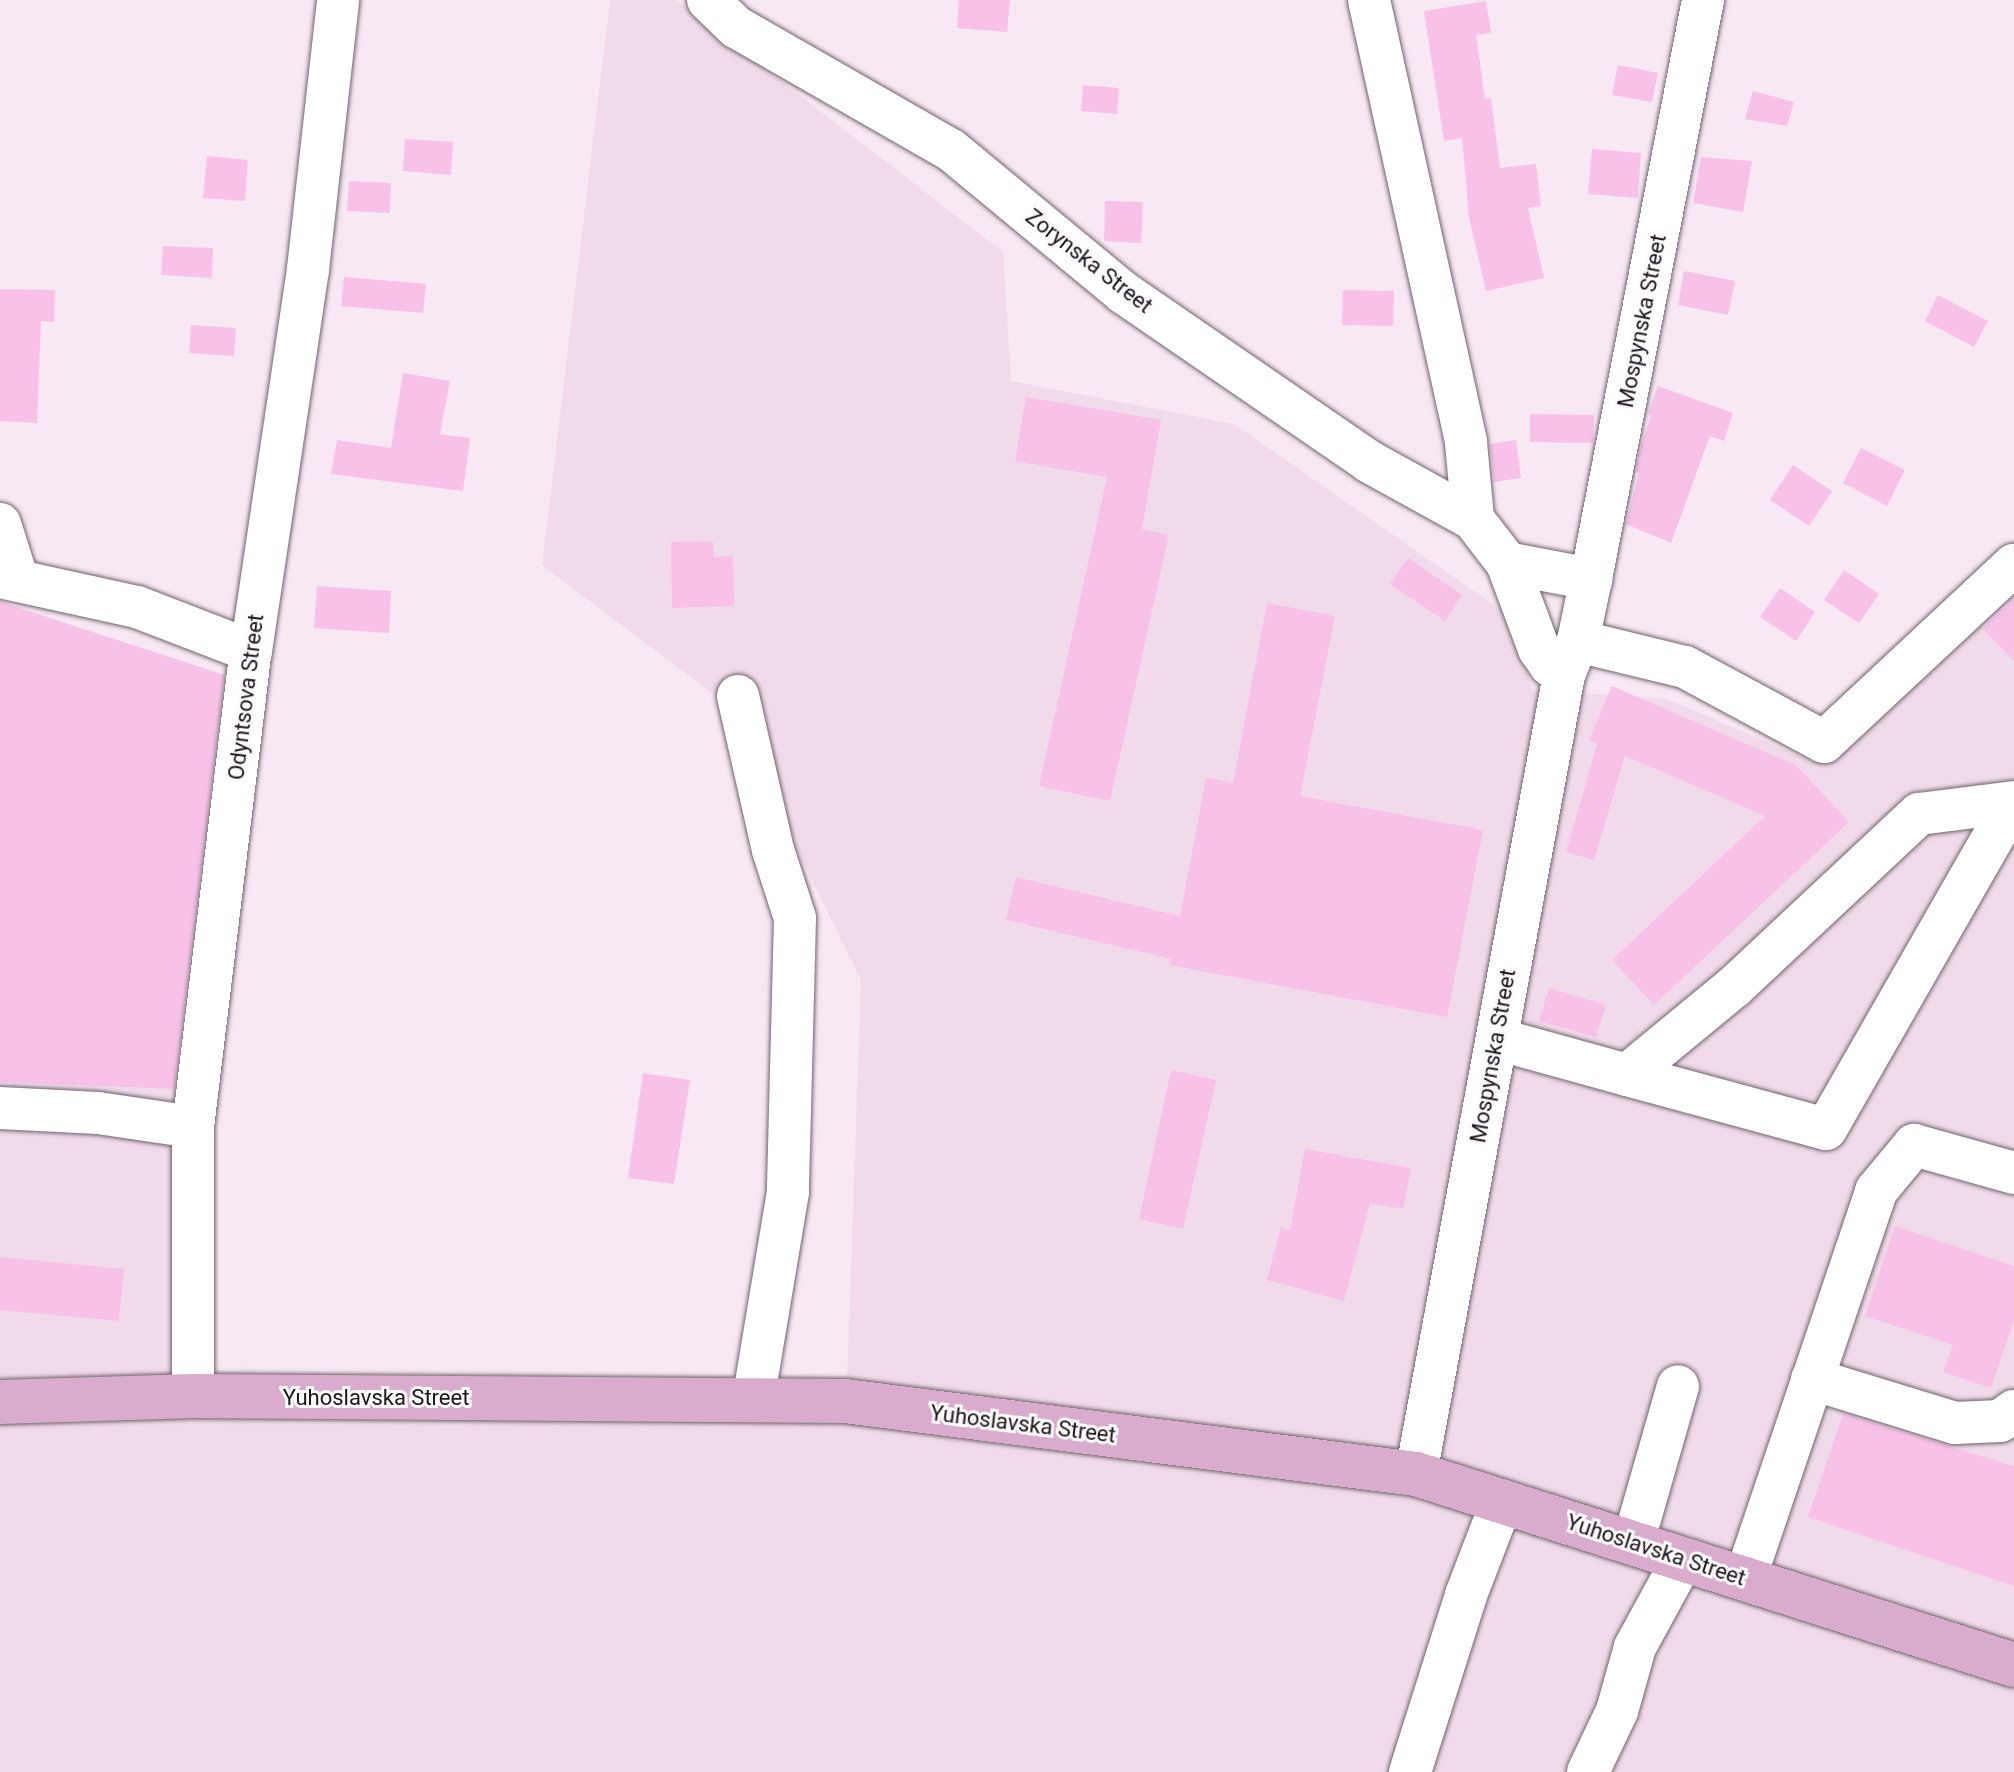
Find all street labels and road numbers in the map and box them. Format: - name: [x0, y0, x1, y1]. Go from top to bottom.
- street label: Zorynska Street: [1020, 203, 1158, 319]
- street label: Mospynska Street: [1612, 232, 1672, 410]
- street label: Odyntsova Street: [223, 613, 269, 781]
- street label: Mospynska Street: [1465, 967, 1521, 1145]
- street label: Yuhoslavska Street: [283, 1385, 469, 1411]
- street label: Yuhoslavska Street: [929, 1400, 1117, 1448]
- street label: Yuhoslavska Street: [1563, 1509, 1749, 1591]

